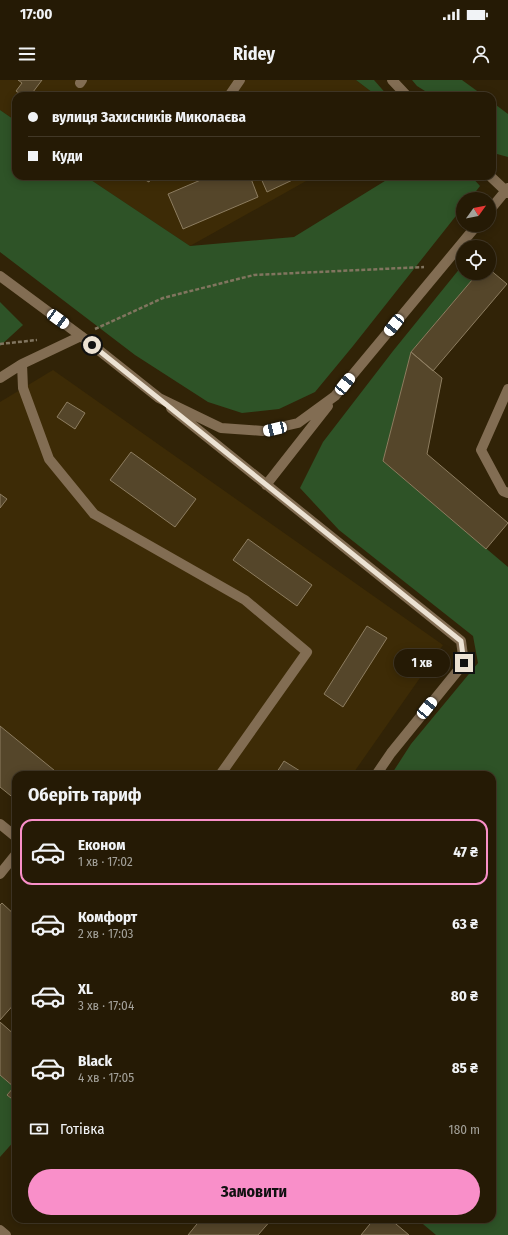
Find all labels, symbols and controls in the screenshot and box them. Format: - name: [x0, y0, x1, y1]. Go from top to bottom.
- text: 17:00: [20, 5, 53, 23]
- icon: menu: [16, 43, 38, 65]
- text: Ridey: [233, 43, 275, 65]
- icon: person: [470, 43, 492, 65]
- text: вулиця Захисників Миколаєва: [52, 108, 246, 126]
- text: Куди: [52, 147, 83, 165]
- north arrow: [456, 192, 496, 232]
- map controls: [456, 192, 496, 280]
- button: locate: [456, 240, 496, 280]
- car: [45, 307, 71, 331]
- car: [382, 312, 406, 338]
- route start: [83, 336, 101, 354]
- car: [333, 371, 357, 397]
- car: [262, 420, 288, 438]
- callout: 1 хв: [394, 649, 450, 677]
- route end: [455, 654, 473, 672]
- text: 1 хв: [412, 655, 432, 670]
- car: [415, 695, 439, 721]
- text: Оберіть тариф: [28, 784, 142, 806]
- icon: car: [30, 834, 66, 870]
- text: Економ: [78, 836, 125, 854]
- text: 47 ₴: [453, 843, 478, 861]
- text: 1 хв · 17:02: [78, 854, 133, 869]
- icon: car: [30, 906, 66, 942]
- text: Комфорт: [78, 908, 137, 926]
- text: 63 ₴: [452, 915, 478, 933]
- text: 2 хв · 17:03: [78, 926, 133, 941]
- icon: car: [30, 978, 66, 1014]
- text: XL: [78, 980, 93, 998]
- text: 80 ₴: [451, 987, 478, 1005]
- text: 3 хв · 17:04: [78, 998, 134, 1013]
- icon: car: [30, 1050, 66, 1086]
- text: Black: [78, 1052, 112, 1070]
- text: 85 ₴: [452, 1059, 478, 1077]
- text: 4 хв · 17:05: [78, 1070, 134, 1085]
- icon: cash: [28, 1118, 50, 1140]
- text: Готівка: [60, 1120, 105, 1138]
- text: 180 m: [449, 1122, 480, 1137]
- button: Замовити: [28, 1169, 480, 1215]

